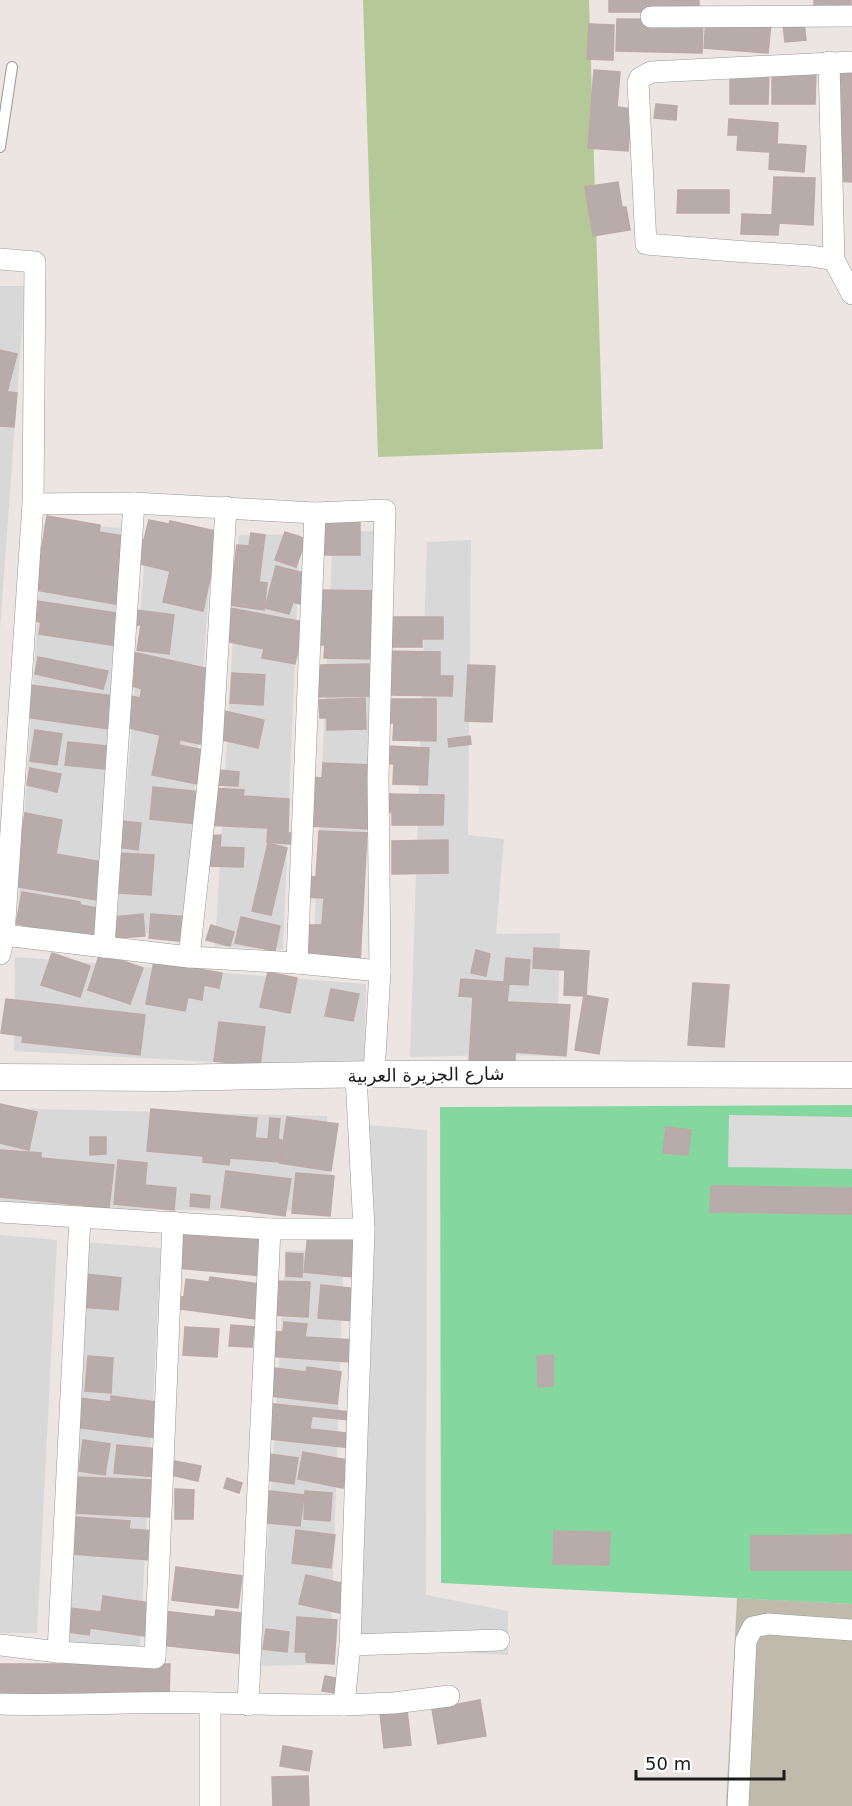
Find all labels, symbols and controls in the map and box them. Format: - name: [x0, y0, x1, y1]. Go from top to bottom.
- street label: شارع الجزيرة العربية: [347, 1063, 505, 1087]
- scale bar: [636, 1743, 784, 1781]
- text: 50 m: [645, 1753, 691, 1774]

